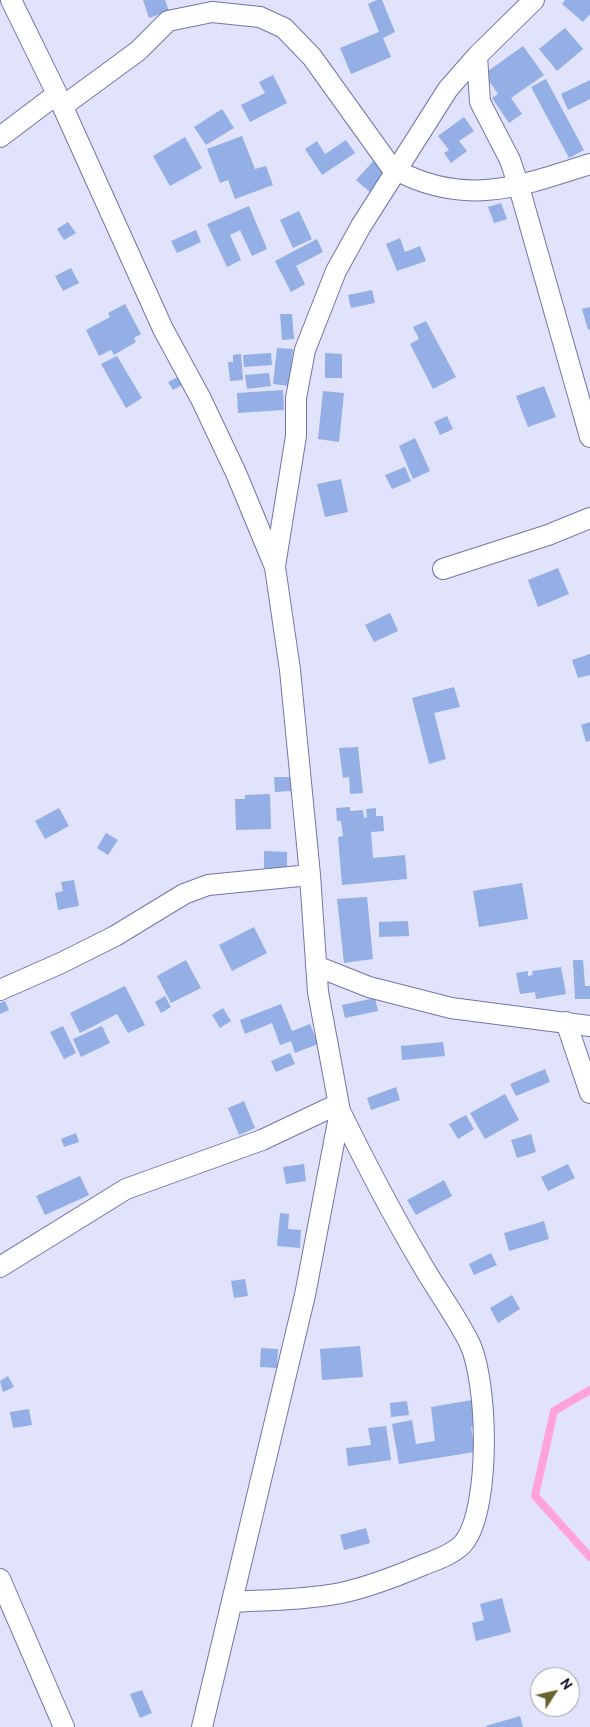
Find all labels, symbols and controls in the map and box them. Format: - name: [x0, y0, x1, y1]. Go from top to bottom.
- north arrow: [530, 1667, 580, 1717]
- text: N: [556, 1675, 577, 1693]

